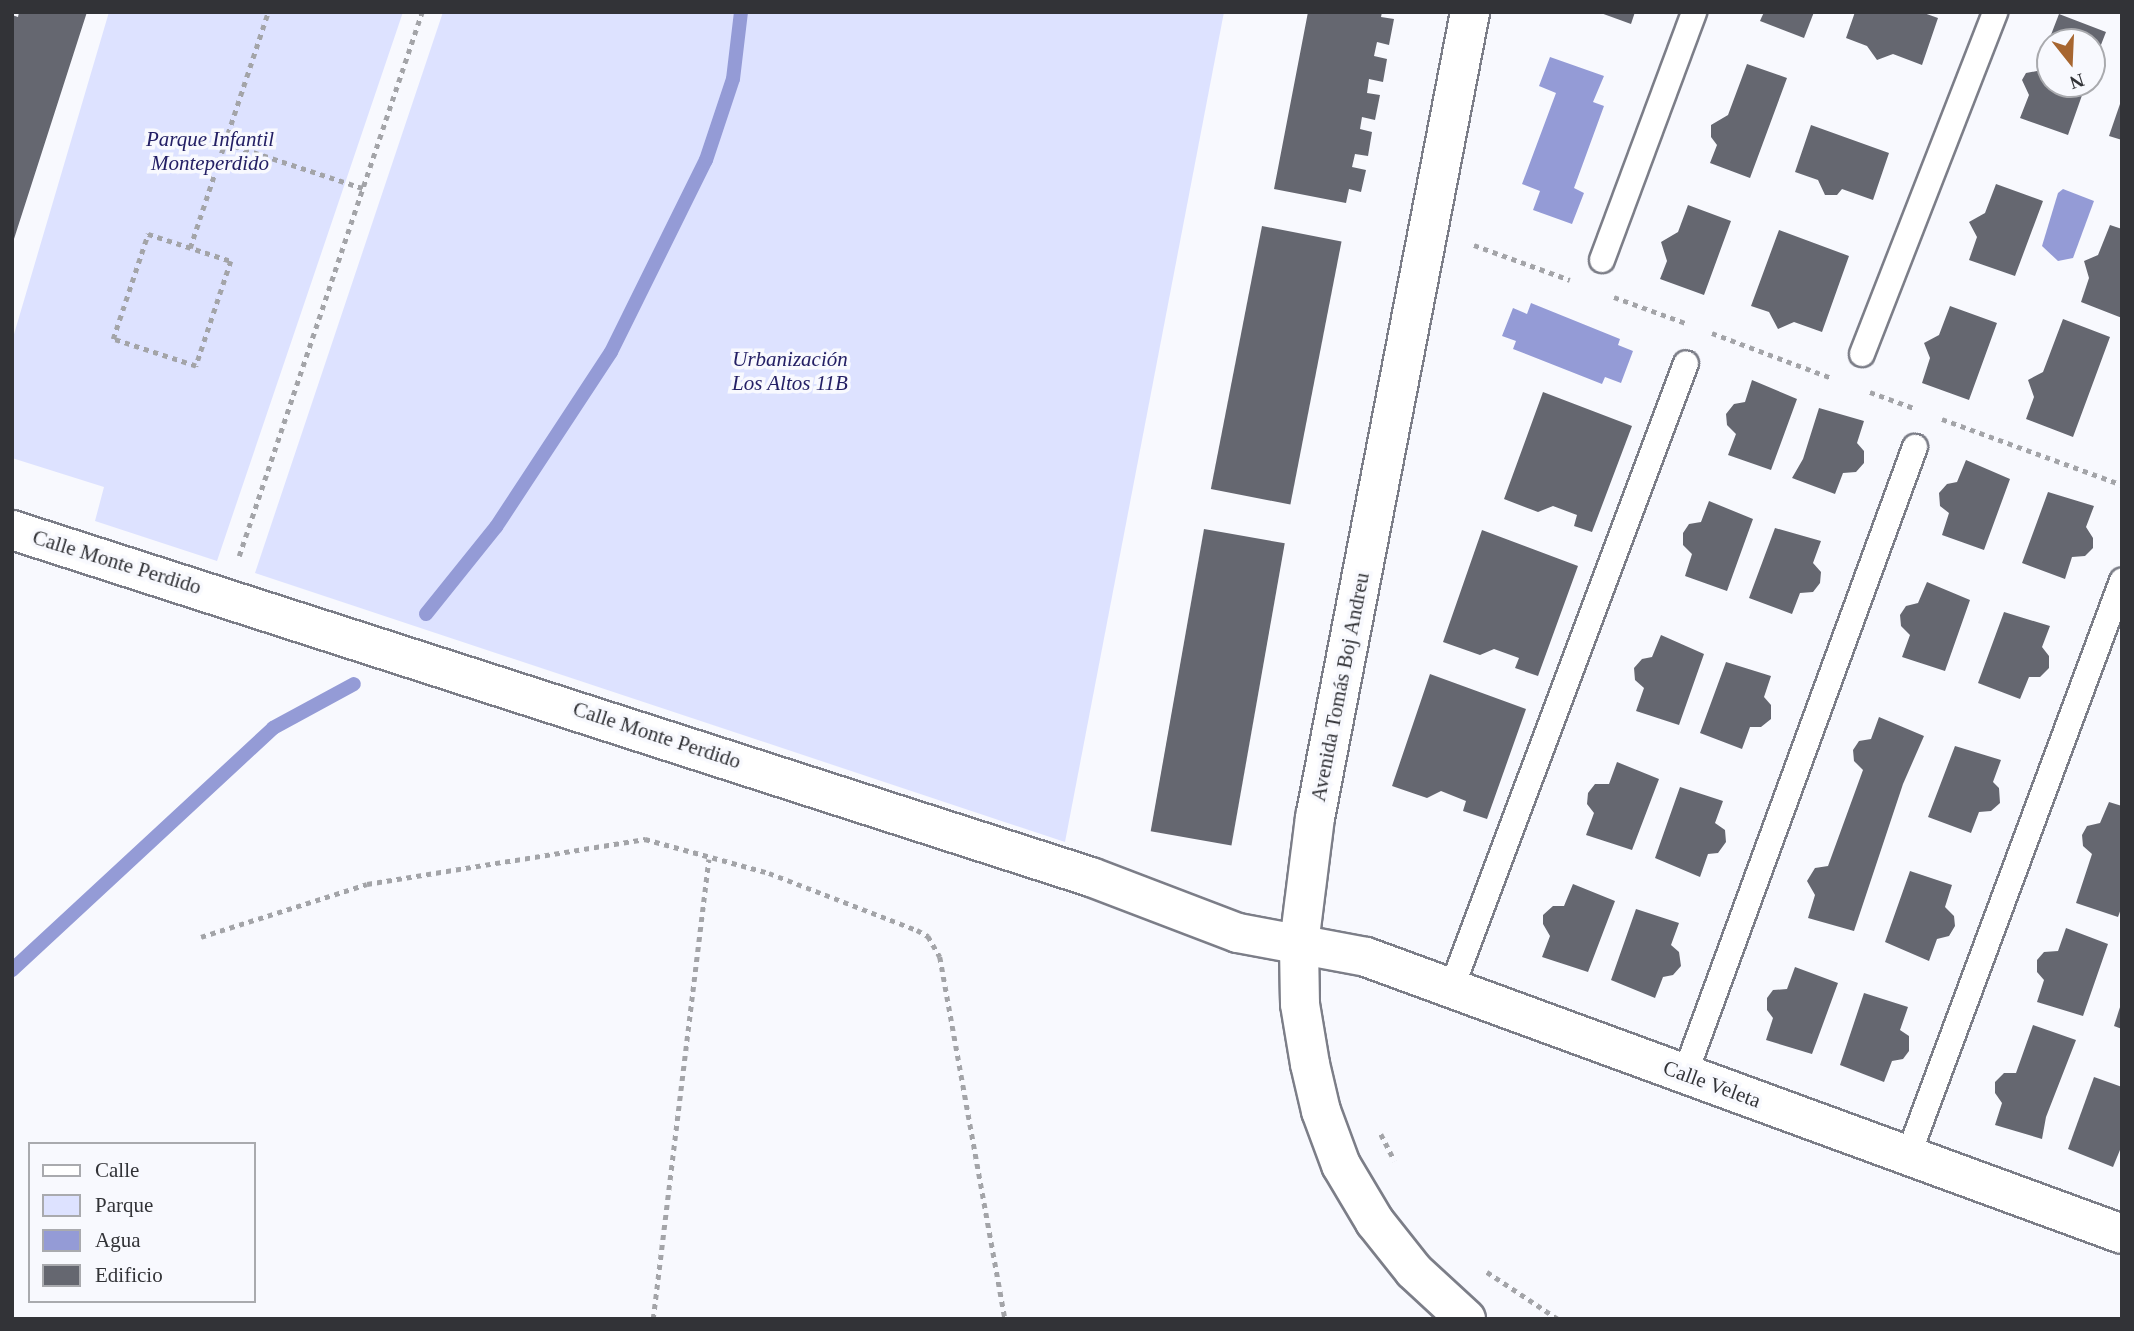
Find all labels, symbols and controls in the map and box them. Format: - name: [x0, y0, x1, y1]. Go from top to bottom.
- north arrow: [2036, 28, 2106, 98]
- text: N: [2067, 69, 2087, 94]
- park label: Parque Infantil Monteperdido: [146, 126, 274, 176]
- park label: Urbanización Los Altos 11B: [732, 346, 848, 396]
- street label: Calle Monte Perdido: [30, 524, 204, 600]
- street label: Avenida Tomás Boj Andreu: [1305, 570, 1375, 804]
- street label: Calle Monte Perdido: [570, 696, 744, 774]
- street label: Calle Veleta: [1660, 1055, 1764, 1113]
- legend: [28, 1142, 256, 1303]
- text: Calle: [95, 1158, 139, 1182]
- text: Parque: [95, 1193, 153, 1217]
- text: Agua: [95, 1228, 141, 1252]
- text: Edificio: [95, 1263, 163, 1287]

